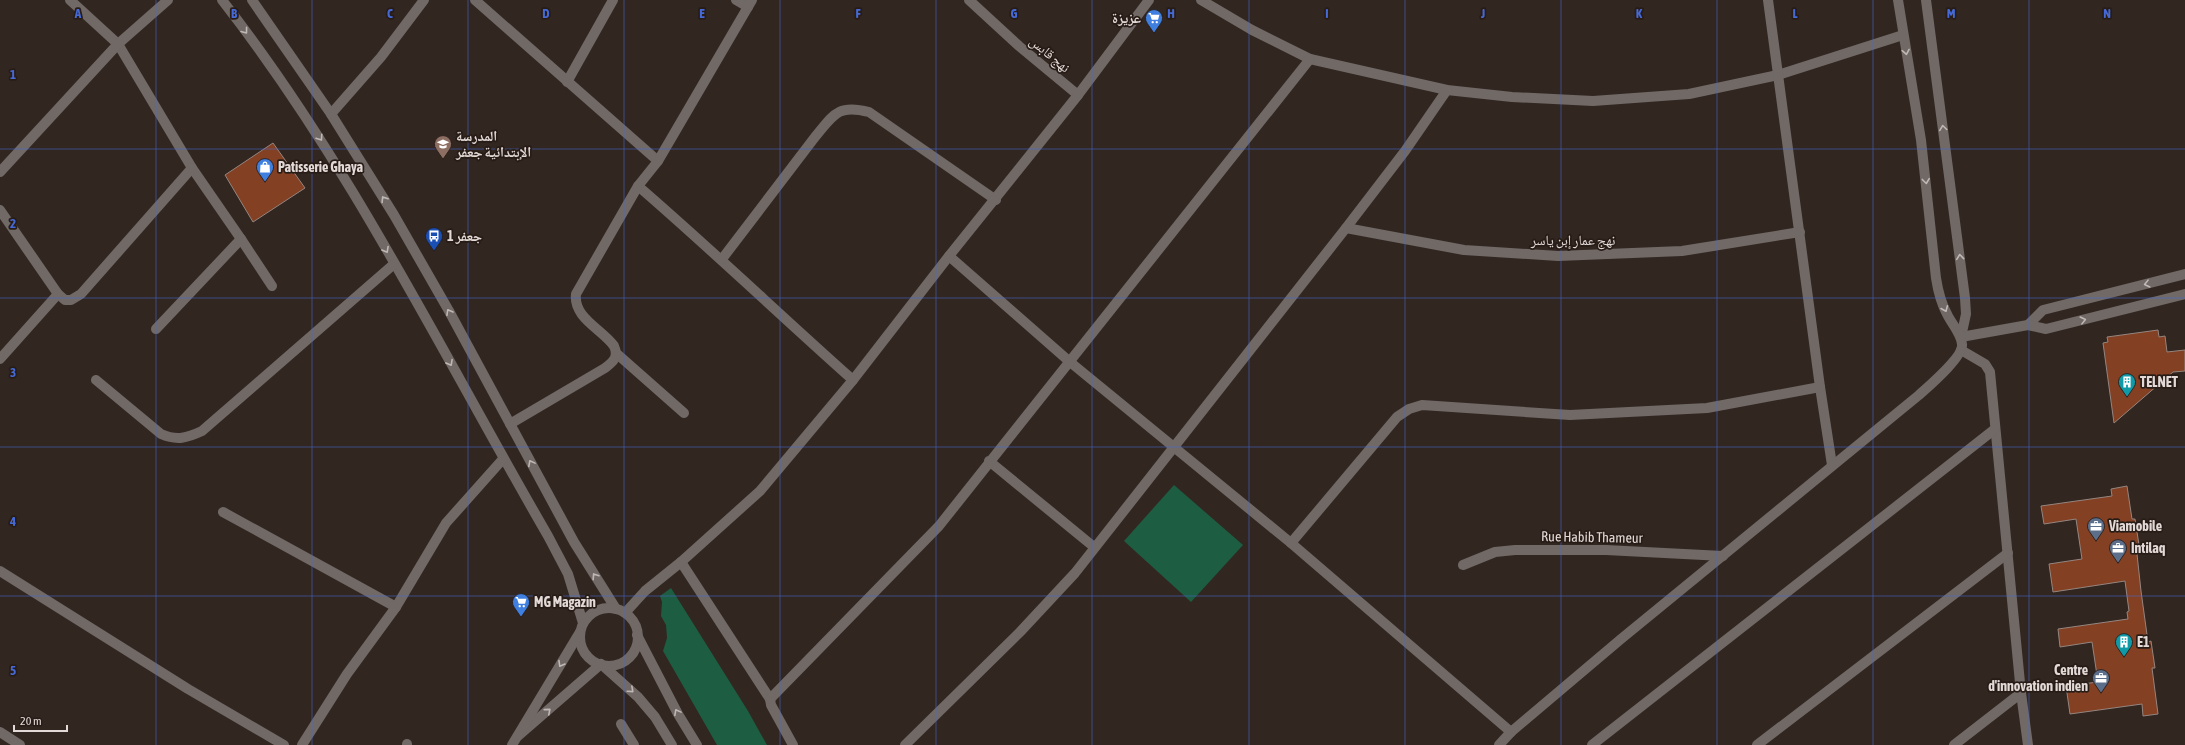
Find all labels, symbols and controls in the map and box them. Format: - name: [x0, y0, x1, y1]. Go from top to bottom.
- text: A: [74, 6, 82, 21]
- text: B: [231, 6, 238, 21]
- text: C: [387, 6, 393, 21]
- text: D: [542, 6, 550, 21]
- text: E: [699, 6, 705, 21]
- text: F: [855, 6, 861, 21]
- text: G: [1011, 6, 1018, 21]
- text: H: [1167, 6, 1175, 21]
- text: I: [1325, 6, 1329, 21]
- text: J: [1480, 6, 1485, 21]
- text: K: [1636, 6, 1643, 21]
- text: L: [1792, 6, 1798, 21]
- text: M: [1947, 6, 1956, 21]
- text: N: [2103, 6, 2111, 21]
- supermarket icon: عزيزة: [1144, 8, 1164, 33]
- place label: عزيزة: [1112, 10, 1141, 26]
- one-way arrow: [241, 27, 248, 34]
- street label: نهج قابس: [1025, 32, 1074, 77]
- one-way arrow: [1901, 49, 1910, 55]
- text: 1: [10, 67, 16, 82]
- one-way arrow: [1939, 125, 1948, 132]
- place label: المدرسة الإبتدائية جعفر: [455, 128, 531, 161]
- one-way arrow: [315, 134, 323, 141]
- school or university icon: المدرسة الإبتدائية جعفر: [433, 134, 453, 159]
- shop icon: Patisserie Ghaya: [255, 157, 275, 182]
- place label: Patisserie Ghaya: [278, 159, 364, 175]
- one-way arrow: [1921, 178, 1930, 184]
- one-way arrow: [381, 196, 389, 203]
- text: 2: [10, 216, 16, 231]
- bus stop icon: جعفر 1: [424, 226, 444, 251]
- place label: جعفر 1: [447, 228, 482, 244]
- street label: نهج عمار إبن ياسر: [1530, 232, 1615, 250]
- one-way arrow: [381, 246, 388, 253]
- one-way arrow: [1956, 254, 1965, 260]
- one-way arrow: [2144, 279, 2151, 288]
- one-way arrow: [1940, 304, 1948, 312]
- one-way arrow: [446, 309, 454, 316]
- one-way arrow: [2080, 316, 2087, 324]
- one-way arrow: [446, 358, 453, 366]
- text: 3: [10, 365, 16, 380]
- building icon: TELNET: [2117, 372, 2137, 397]
- place label: TELNET: [2140, 374, 2179, 390]
- one-way arrow: [528, 460, 536, 467]
- text: 4: [9, 514, 16, 529]
- office icon: Viamobile: [2086, 516, 2106, 541]
- place label: Viamobile: [2108, 518, 2162, 534]
- street label: Rue Habib Thameur: [1541, 528, 1644, 546]
- office icon: Intilaq: [2108, 538, 2128, 563]
- place label: Intilaq: [2131, 540, 2166, 556]
- one-way arrow: [592, 573, 600, 580]
- supermarket icon: MG Magazin: [511, 592, 531, 617]
- place label: MG Magazin: [534, 594, 596, 610]
- building icon: E1: [2114, 632, 2134, 657]
- place label: E1: [2137, 634, 2150, 650]
- one-way arrow: [559, 660, 566, 667]
- place label: Centre d'innovation indien: [1988, 662, 2088, 694]
- text: 5: [10, 663, 16, 678]
- office icon: Centre d'innovation indien: [2091, 668, 2111, 693]
- one-way arrow: [626, 686, 633, 693]
- scale bar: [14, 707, 67, 733]
- one-way arrow: [543, 708, 551, 715]
- one-way arrow: [674, 708, 682, 716]
- text: 20 m: [20, 714, 42, 728]

